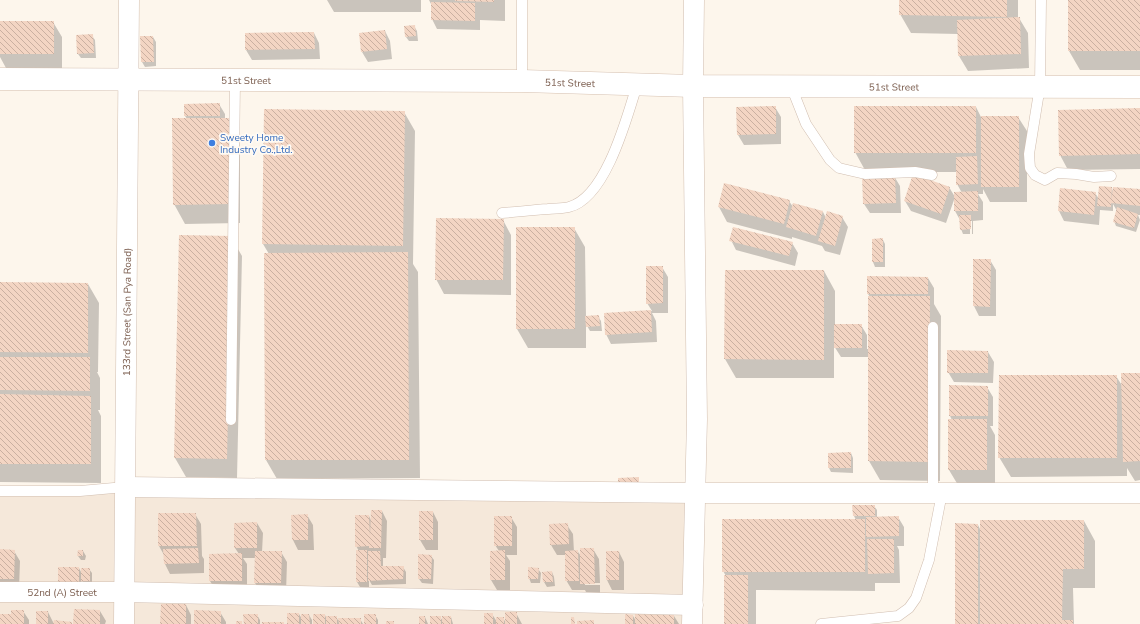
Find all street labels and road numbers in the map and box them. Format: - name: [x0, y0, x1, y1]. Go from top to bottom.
- street label: 51st Street: [221, 74, 272, 88]
- street label: 51st Street: [545, 76, 596, 91]
- street label: 51st Street: [869, 80, 920, 95]
- street label: 133rd Street (San Pya Road): [120, 248, 135, 376]
- street label: 52nd (A) Street: [27, 586, 97, 600]

